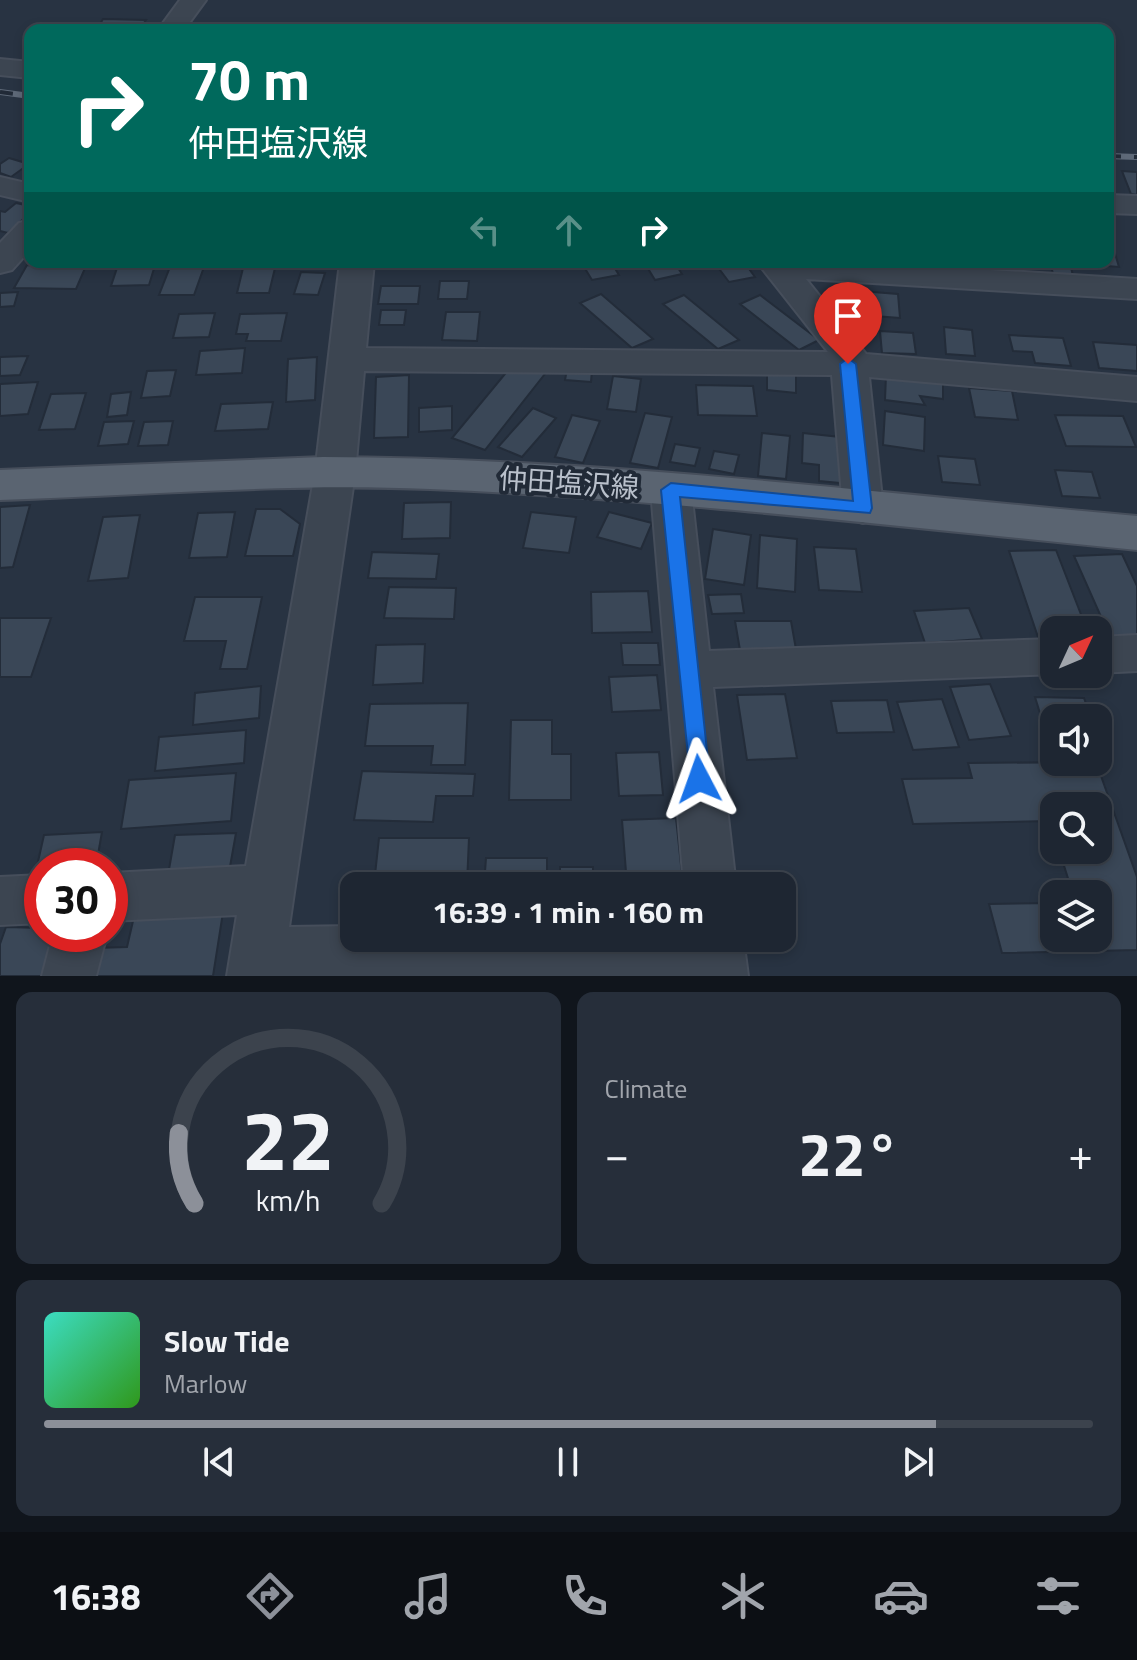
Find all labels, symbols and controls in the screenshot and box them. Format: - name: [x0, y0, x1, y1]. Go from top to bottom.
- text: 70 m: [188, 37, 310, 122]
- icon: right: [56, 56, 160, 160]
- text: 仲田塩沢線: [188, 115, 368, 170]
- icon: left: [463, 208, 507, 252]
- icon: ahead: [547, 208, 591, 252]
- icon: right: [631, 208, 675, 252]
- pin: [814, 282, 882, 364]
- icon: arrive: [826, 294, 870, 338]
- street label: 仲田塩沢線: [498, 456, 640, 509]
- north arrow: [1040, 616, 1112, 688]
- map controls: [1040, 616, 1112, 952]
- button: sound: [1040, 704, 1112, 776]
- position arrow: [657, 737, 741, 821]
- button: search: [1040, 792, 1112, 864]
- speed limit sign: 30: [24, 848, 128, 952]
- button: layers: [1040, 880, 1112, 952]
- text: 16:39 · 1 min · 160 m: [432, 889, 704, 935]
- text: Climate: [605, 1069, 687, 1108]
- text: 22: [242, 1076, 335, 1202]
- text: 22°: [798, 1108, 899, 1199]
- text: −: [605, 1120, 629, 1187]
- text: +: [1068, 1120, 1093, 1187]
- text: km/h: [256, 1179, 321, 1222]
- text: Slow Tide: [164, 1318, 289, 1364]
- text: Marlow: [164, 1364, 247, 1403]
- icon: previous: [197, 1440, 241, 1484]
- icon: pause: [546, 1440, 590, 1484]
- icon: next: [896, 1440, 940, 1484]
- icon: directions: [242, 1568, 298, 1624]
- icon: music: [400, 1568, 456, 1624]
- icon: phone: [557, 1568, 613, 1624]
- icon: climate: [715, 1568, 771, 1624]
- icon: car: [873, 1568, 929, 1624]
- icon: filters: [1030, 1568, 1086, 1624]
- text: 16:38: [51, 1569, 141, 1624]

